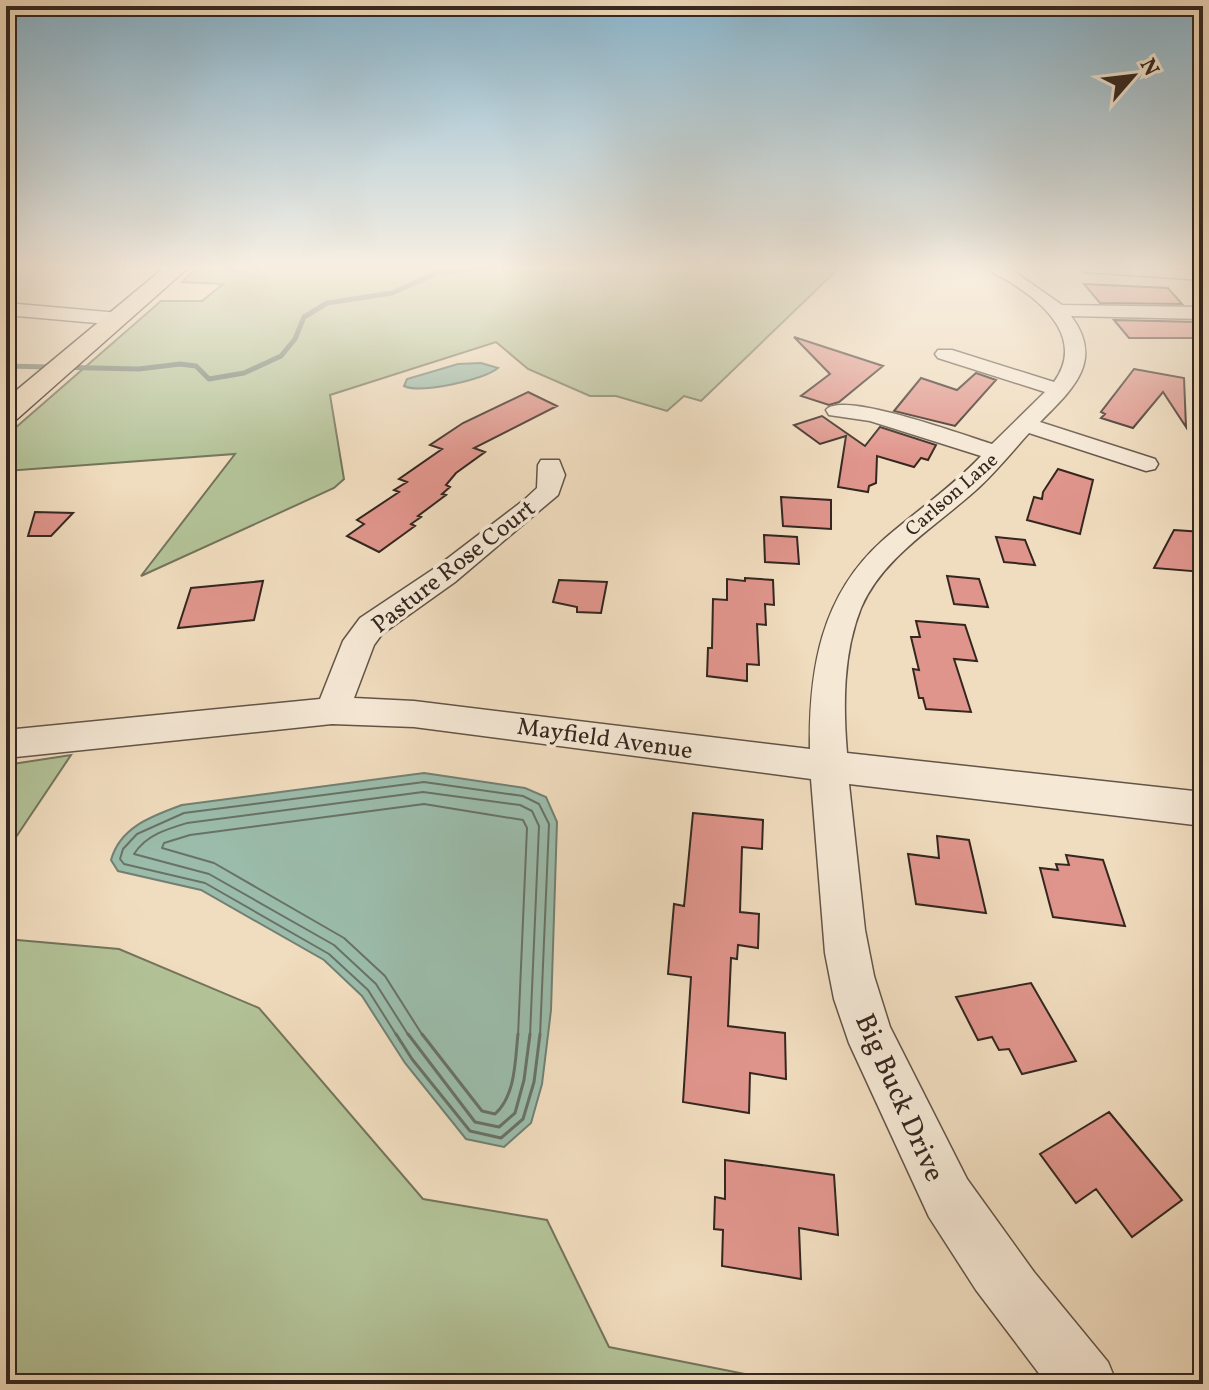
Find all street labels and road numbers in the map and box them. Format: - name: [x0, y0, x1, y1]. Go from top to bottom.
- street label: Carlson Lane: [900, 447, 1005, 544]
- street label: Pasture Rose Court: [365, 493, 543, 643]
- street label: Mayfield Avenue: [515, 711, 695, 769]
- street label: Big Buck Drive: [844, 1008, 953, 1188]

